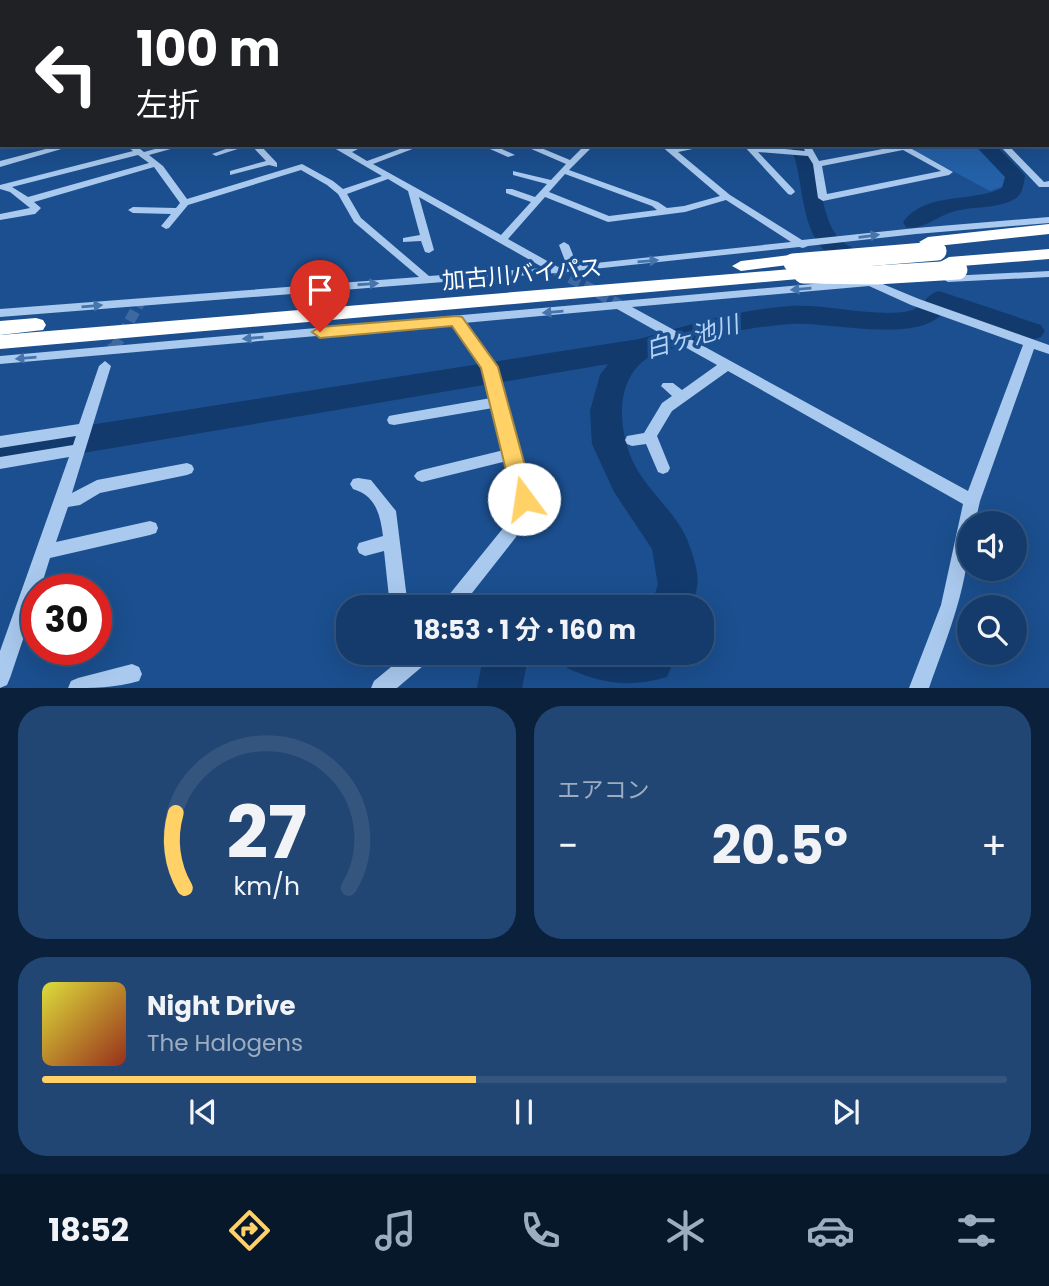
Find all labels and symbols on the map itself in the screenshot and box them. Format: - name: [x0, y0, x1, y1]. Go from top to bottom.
- one-way arrow: [858, 230, 880, 241]
- street label: 加古川バイパス: [441, 251, 603, 297]
- one-way arrow: [638, 255, 660, 266]
- pin: [290, 260, 350, 332]
- one-way arrow: [357, 278, 379, 289]
- one-way arrow: [790, 284, 812, 295]
- one-way arrow: [82, 300, 104, 311]
- one-way arrow: [541, 307, 563, 318]
- water label: 白ヶ池川: [641, 307, 745, 366]
- one-way arrow: [241, 333, 263, 344]
- one-way arrow: [15, 353, 37, 364]
- position arrow: [487, 462, 561, 536]
- speed limit sign: 30: [21, 574, 112, 665]

